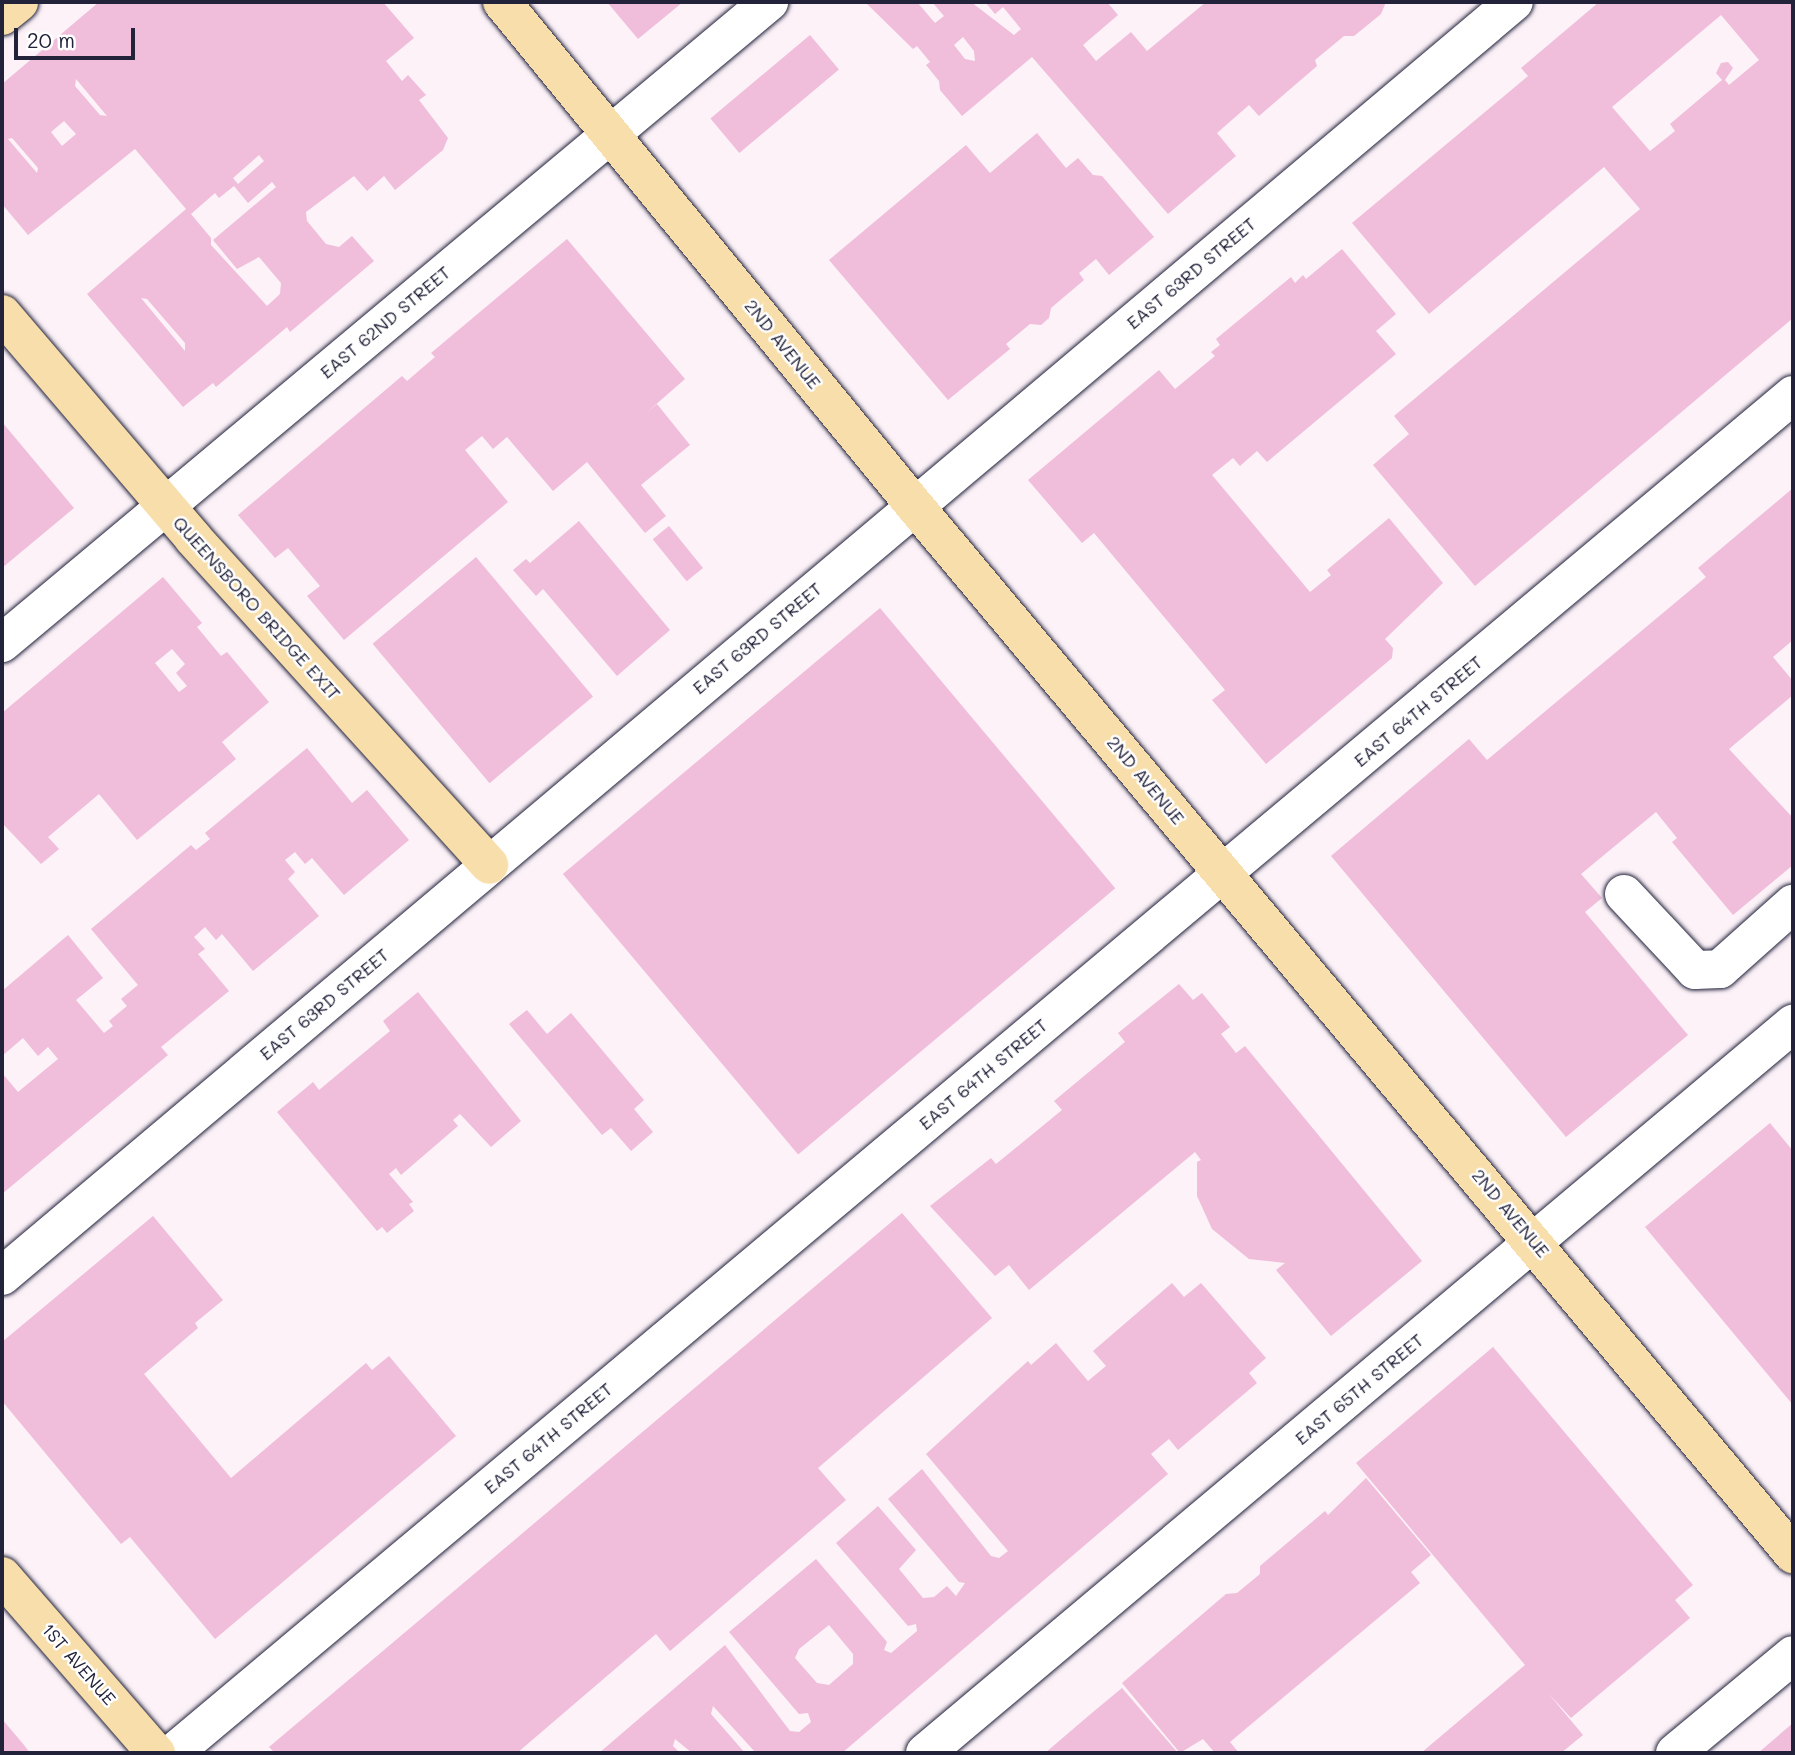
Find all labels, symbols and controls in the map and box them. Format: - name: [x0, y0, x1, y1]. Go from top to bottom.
- scale bar: [18, 14, 138, 58]
- text: 20 m: [27, 26, 75, 53]
- street label: EAST 63RD STREET: [1122, 213, 1260, 333]
- street label: EAST 62ND STREET: [315, 261, 455, 383]
- street label: 2ND AVENUE: [740, 295, 826, 393]
- street label: QUEENSBORO BRIDGE EXIT: [169, 512, 345, 704]
- street label: EAST 63RD STREET: [688, 578, 826, 698]
- street label: EAST 64TH STREET: [1349, 651, 1487, 771]
- street label: 2ND AVENUE: [1103, 731, 1189, 829]
- street label: EAST 63RD STREET: [255, 944, 393, 1064]
- street label: EAST 64TH STREET: [914, 1014, 1052, 1134]
- street label: 2ND AVENUE: [1468, 1164, 1554, 1262]
- street label: EAST 65TH STREET: [1290, 1329, 1428, 1449]
- street label: EAST 64TH STREET: [479, 1378, 617, 1498]
- street label: 1ST AVENUE: [38, 1619, 120, 1709]

